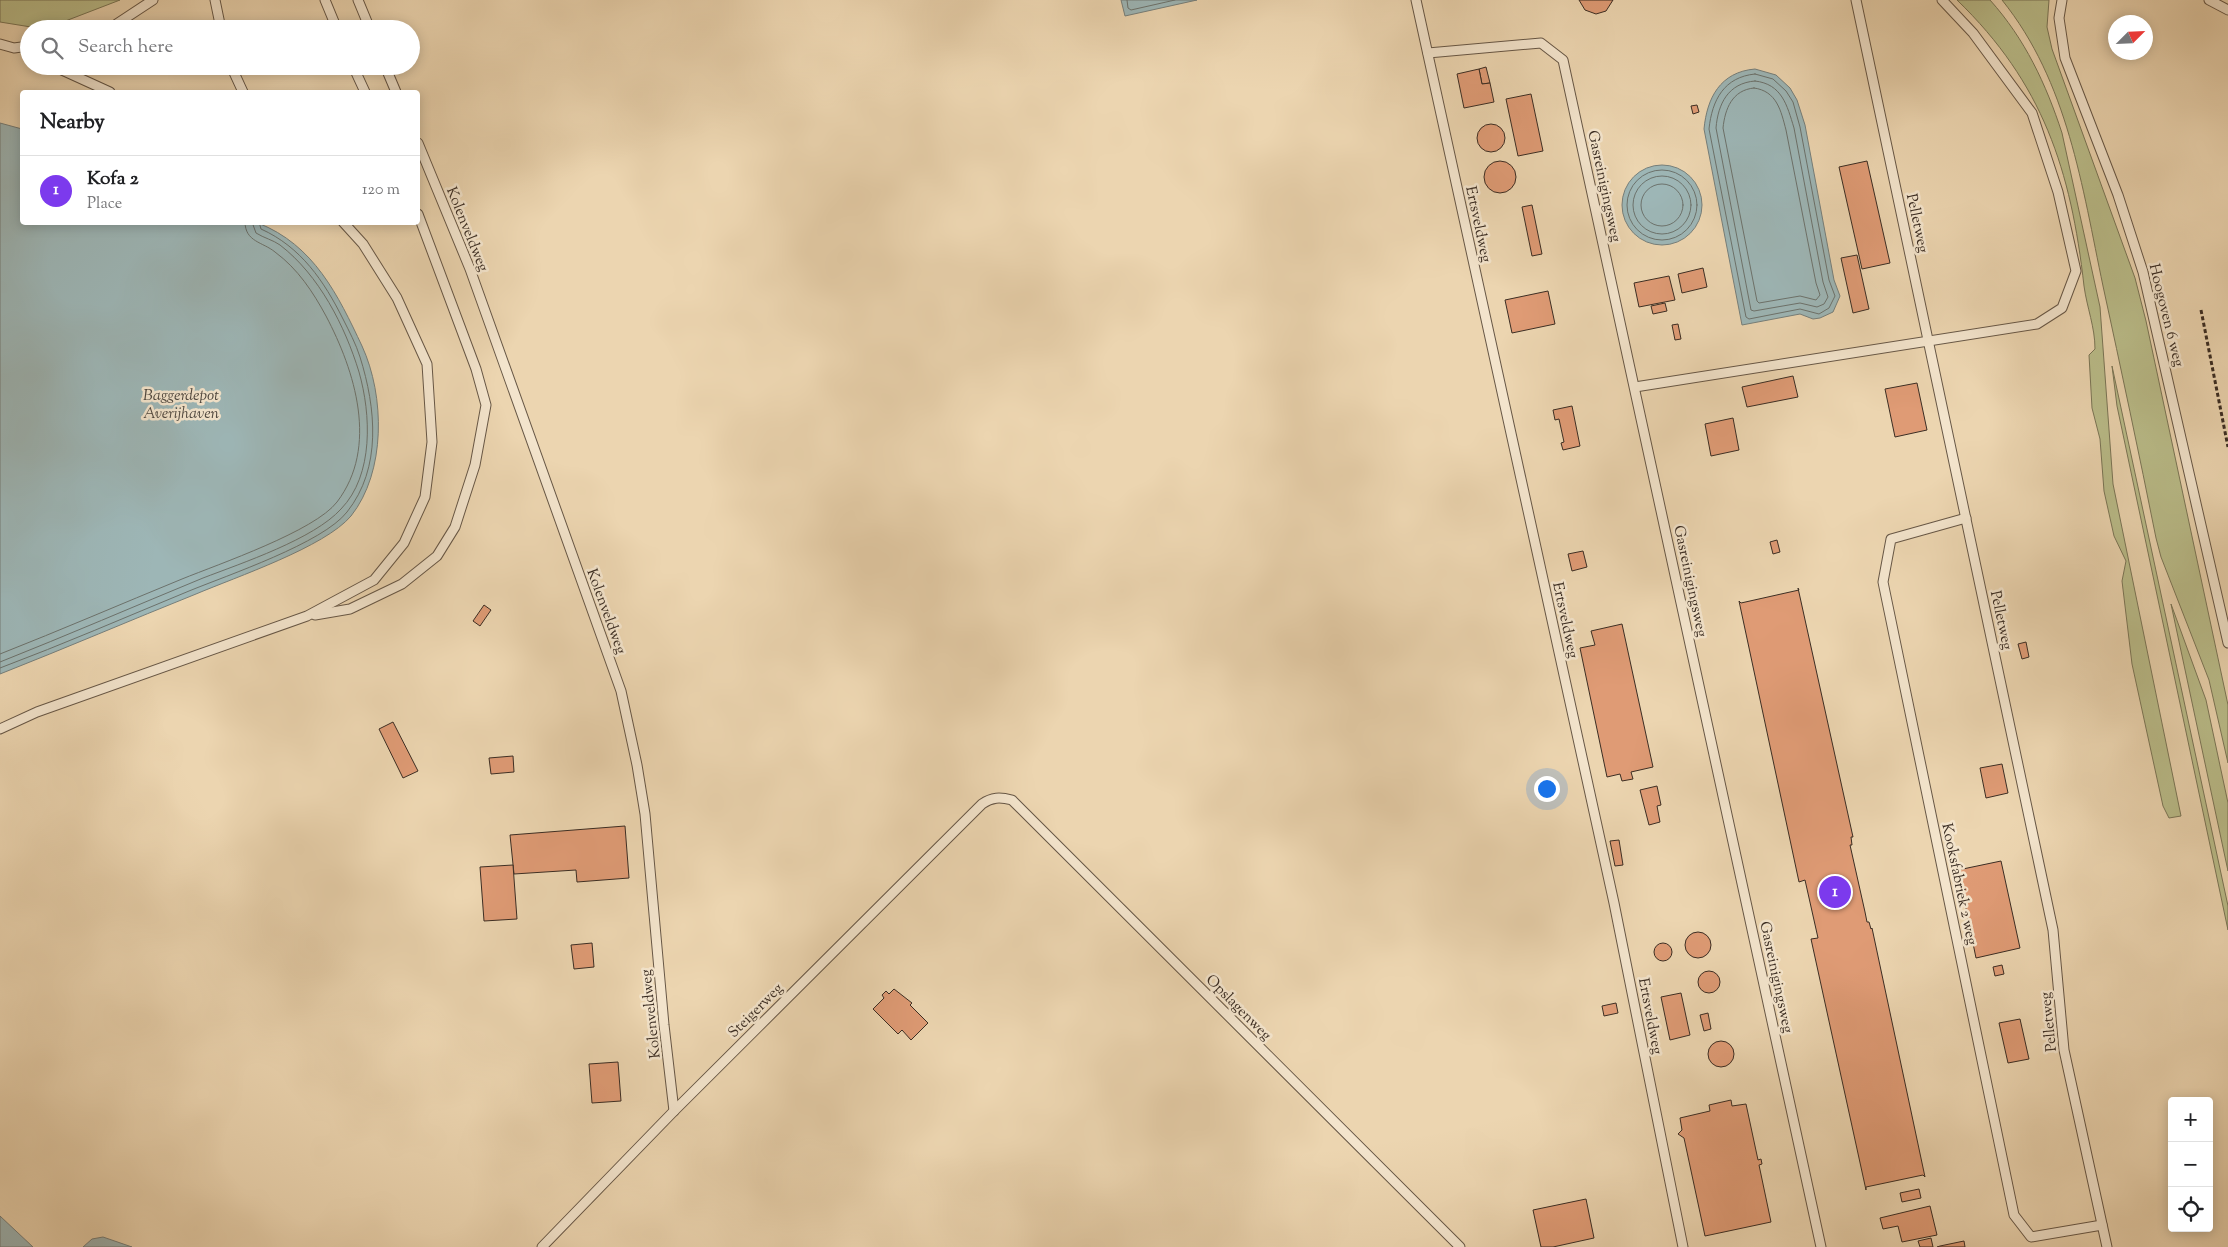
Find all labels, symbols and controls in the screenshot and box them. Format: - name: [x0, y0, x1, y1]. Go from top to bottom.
- north arrow: [2108, 15, 2153, 60]
- search box: [20, 20, 420, 75]
- icon: search: [38, 34, 66, 62]
- text: Search here: [78, 34, 173, 61]
- text: Nearby: [40, 108, 105, 138]
- street label: Gasreinigingsweg: [1581, 129, 1626, 244]
- text: Kofa 2: [87, 166, 139, 193]
- text: 1: [53, 179, 59, 202]
- text: 120 m: [362, 179, 400, 202]
- street label: Kolenveldweg: [440, 184, 493, 275]
- street label: Ertsveldweg: [1459, 184, 1496, 264]
- street label: Pelletweg: [1900, 192, 1933, 255]
- text: Place: [87, 193, 122, 216]
- street label: Hoogoven 6 weg: [2143, 262, 2188, 369]
- water label: Baggerdepot Averijhaven: [143, 385, 220, 426]
- street label: Gasreinigingsweg: [1667, 524, 1712, 639]
- street label: Kolenveldweg: [580, 566, 631, 657]
- street label: Ertsveldweg: [1546, 580, 1583, 660]
- street label: Pelletweg: [1984, 589, 2017, 652]
- your location: [1534, 776, 1560, 802]
- street label: Kooksfabriek 2 weg: [1935, 821, 1982, 947]
- pin: 1: [1819, 873, 1851, 911]
- street label: Gasreinigingsweg: [1753, 920, 1798, 1035]
- street label: Kolenveldweg: [636, 968, 667, 1059]
- street label: Opslagenweg: [1200, 970, 1276, 1046]
- street label: Ertsveldweg: [1632, 976, 1667, 1056]
- street label: Steigerweg: [724, 979, 788, 1043]
- street label: Pelletweg: [2036, 991, 2063, 1053]
- map controls: [2168, 1097, 2213, 1232]
- button: +: [2168, 1097, 2213, 1142]
- button: −: [2168, 1142, 2213, 1187]
- button: locate: [2168, 1187, 2213, 1232]

